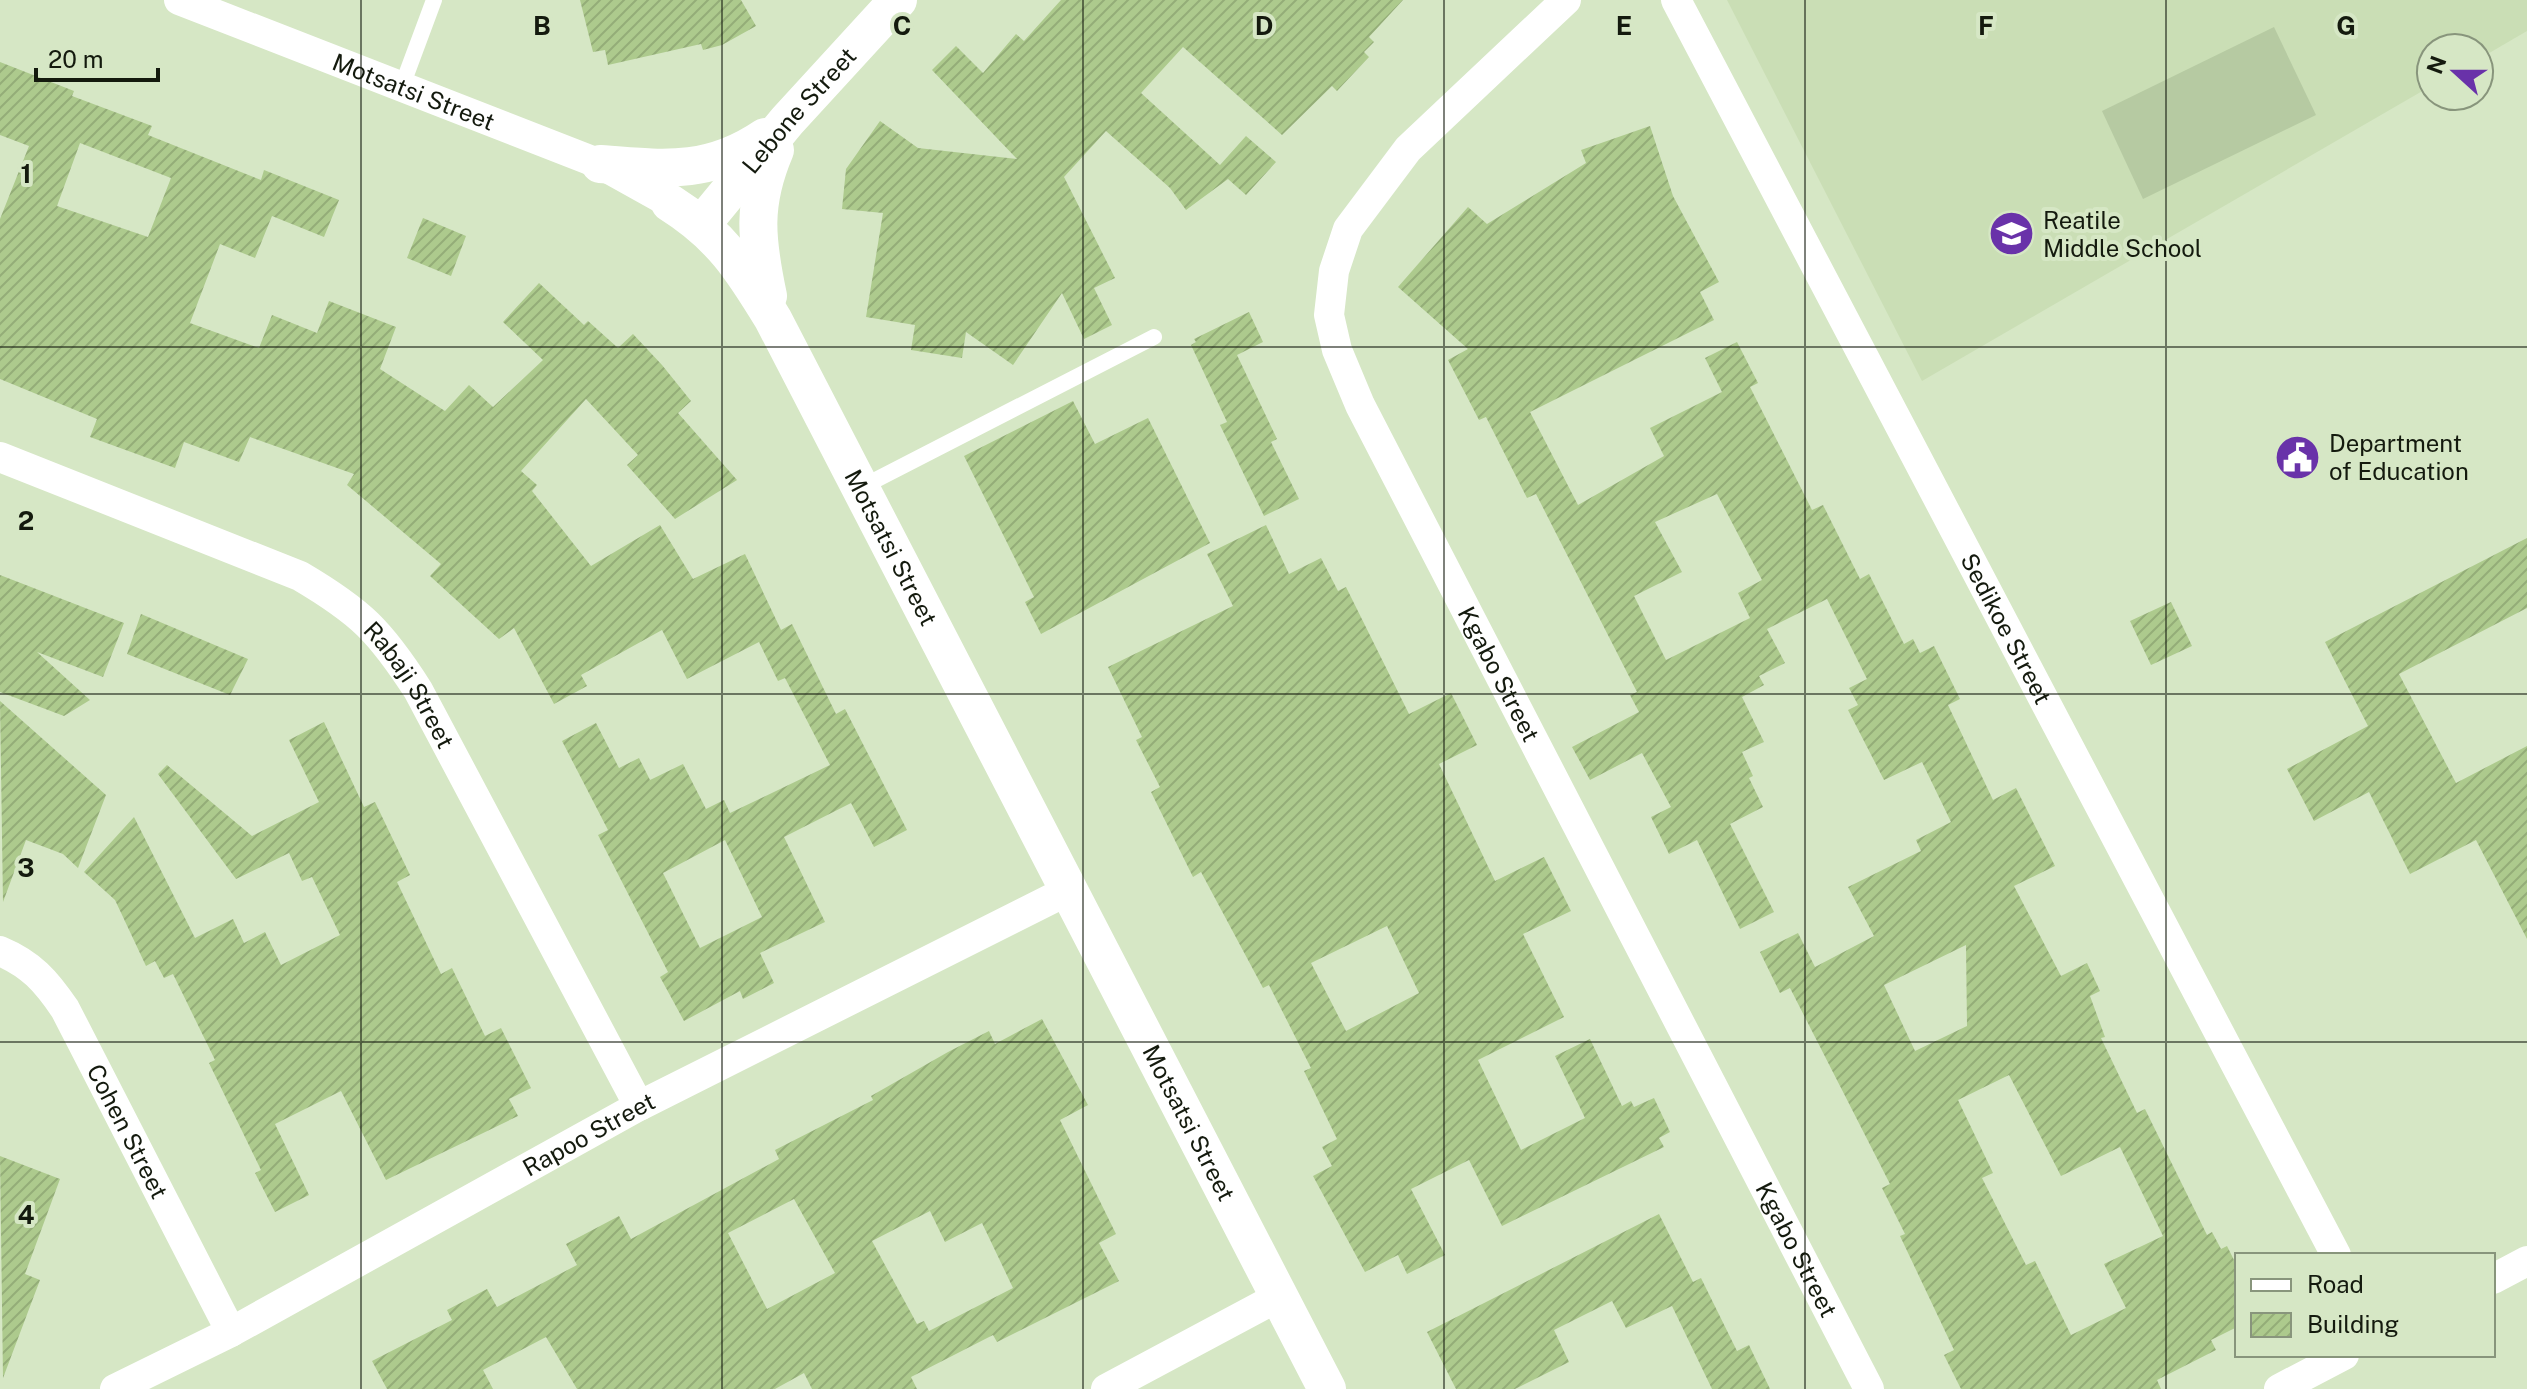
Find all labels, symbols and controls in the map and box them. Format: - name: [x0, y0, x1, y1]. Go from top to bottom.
- text: B: [533, 10, 551, 41]
- text: C: [893, 10, 911, 41]
- text: D: [1255, 10, 1273, 41]
- text: E: [1616, 10, 1632, 41]
- text: F: [1978, 10, 1994, 41]
- text: G: [2336, 10, 2356, 41]
- scale bar: [36, 32, 158, 82]
- north arrow: [2415, 32, 2495, 112]
- street label: Lebone Street: [736, 42, 862, 179]
- text: 20 m: [48, 45, 104, 73]
- street label: Motsatsi Street: [329, 47, 499, 136]
- text: N: [2421, 52, 2452, 78]
- text: 1: [20, 158, 32, 189]
- place label: Reatile Middle School: [2043, 206, 2202, 262]
- school or university icon: Reatile Middle School: [1988, 210, 2036, 258]
- place label: Department of Education: [2329, 429, 2469, 485]
- public building icon: Department of Education: [2274, 433, 2322, 481]
- street label: Motsatsi Street: [839, 465, 943, 630]
- text: 2: [18, 505, 34, 536]
- street label: Sedikoe Street: [1955, 548, 2058, 708]
- street label: Kgabo Street: [1453, 602, 1546, 746]
- street label: Rabaji Street: [358, 616, 460, 753]
- text: 3: [17, 852, 35, 883]
- street label: Motsatsi Street: [1137, 1040, 1241, 1205]
- street label: Cohen Street: [82, 1059, 174, 1203]
- street label: Rapoo Street: [518, 1086, 659, 1182]
- street label: Kgabo Street: [1750, 1177, 1843, 1322]
- text: 4: [17, 1199, 35, 1230]
- legend: [2235, 1253, 2495, 1357]
- text: Road: [2307, 1270, 2364, 1298]
- text: Building: [2307, 1310, 2399, 1338]

